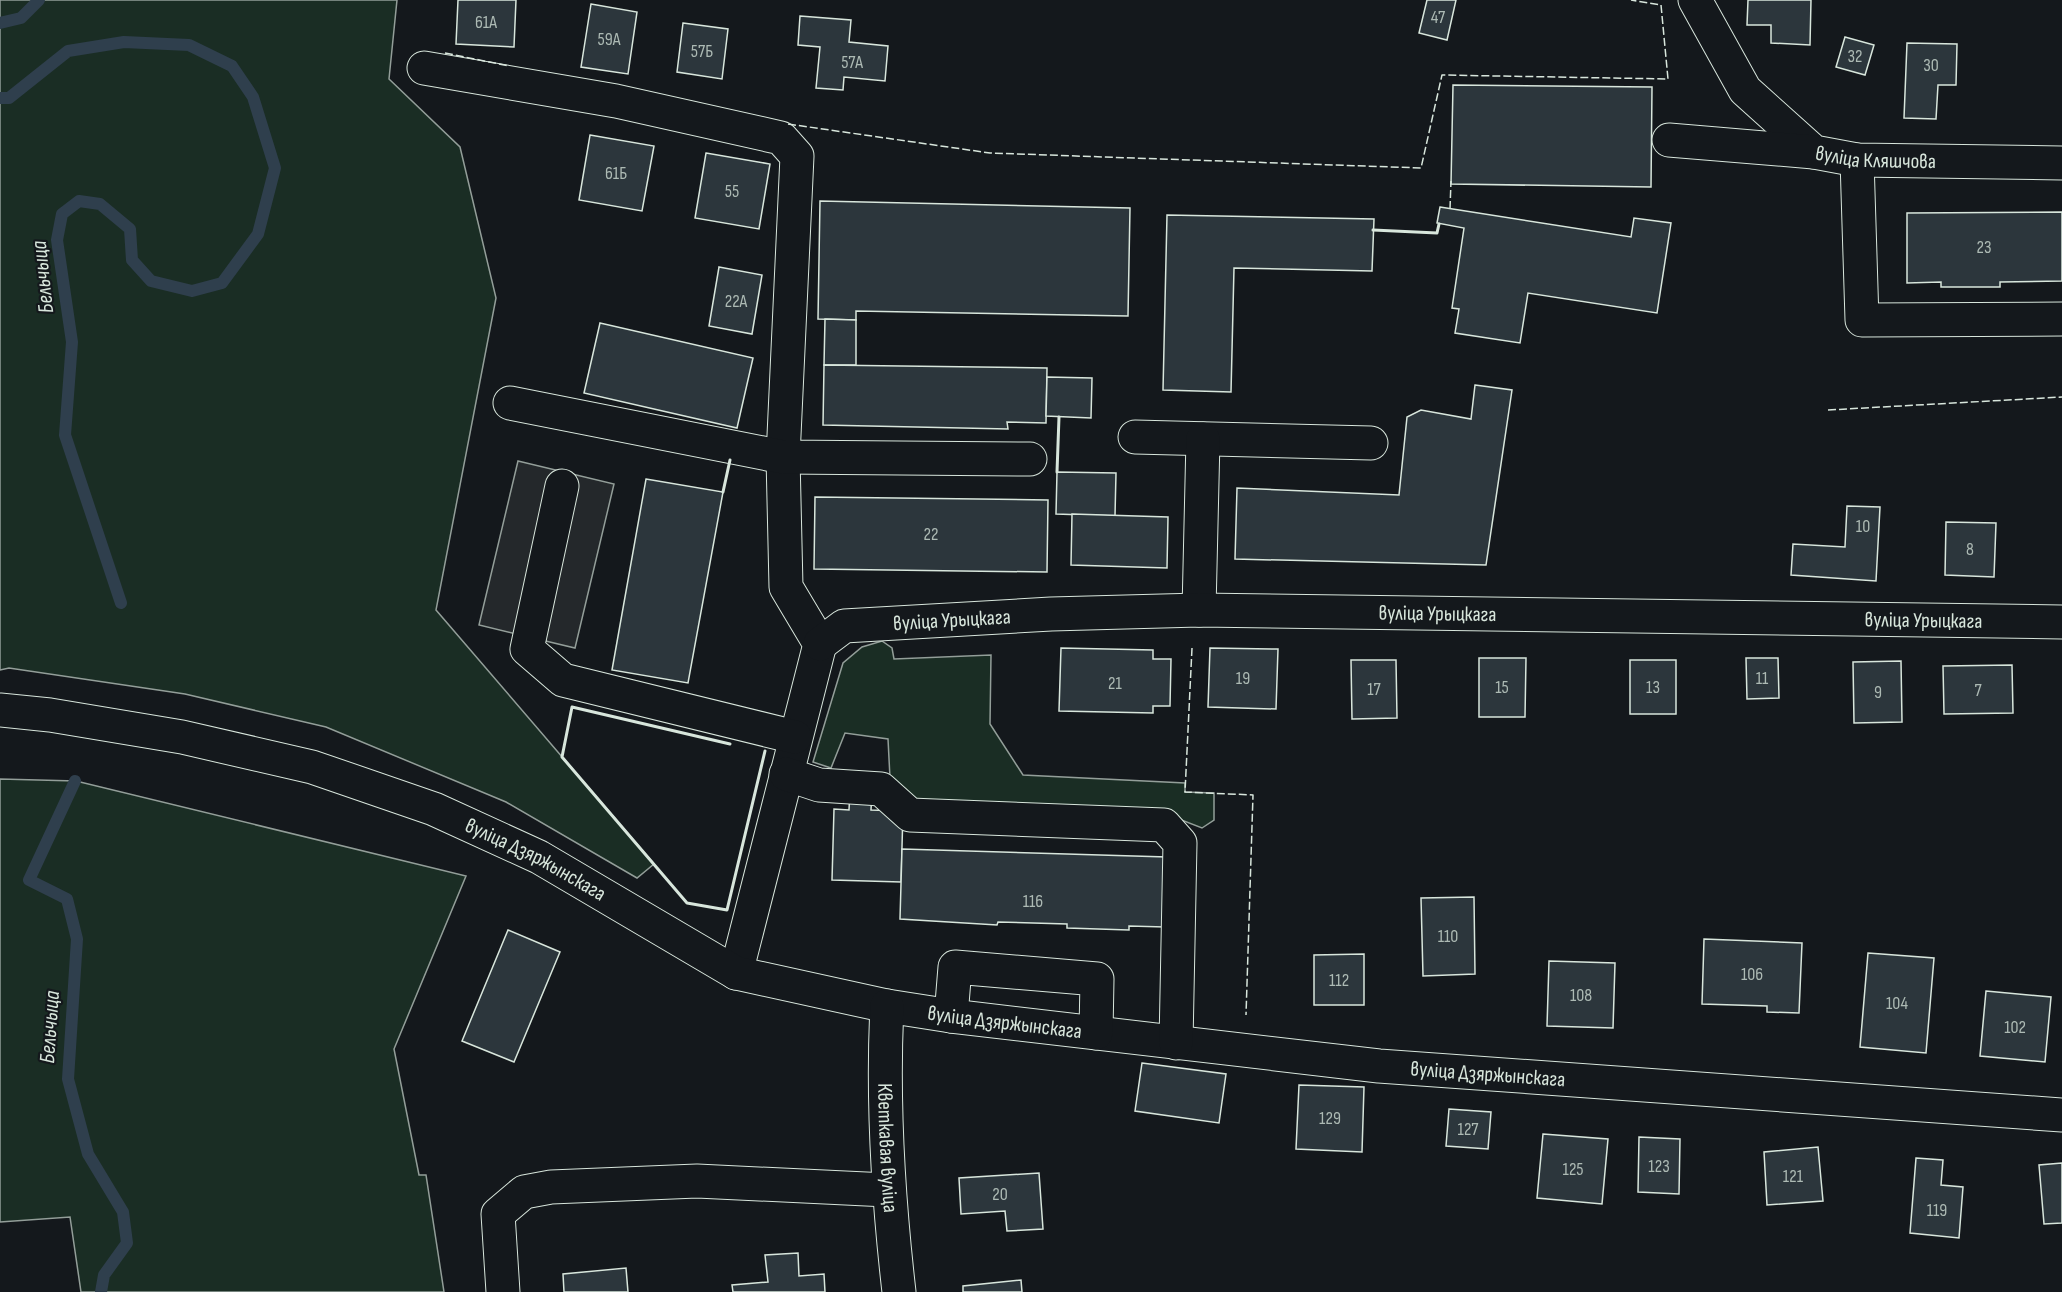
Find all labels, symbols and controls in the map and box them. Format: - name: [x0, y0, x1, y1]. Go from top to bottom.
- house number: 47: [1431, 7, 1446, 28]
- house number: 61А: [475, 12, 497, 33]
- house number: 59А: [598, 29, 621, 50]
- house number: 57Б: [691, 41, 713, 62]
- house number: 32: [1848, 46, 1862, 67]
- house number: 57А: [841, 52, 863, 73]
- house number: 30: [1923, 55, 1939, 76]
- street label: вуліца Кляшчова: [1813, 140, 1936, 174]
- house number: 61Б: [605, 163, 627, 184]
- house number: 55: [725, 181, 739, 202]
- house number: 23: [1977, 237, 1992, 258]
- water label: Бельчыца: [26, 239, 60, 315]
- house number: 22А: [725, 291, 748, 312]
- house number: 10: [1856, 516, 1870, 537]
- house number: 22: [924, 524, 938, 545]
- house number: 8: [1966, 539, 1974, 560]
- street label: вуліца Урыцкага: [1379, 600, 1497, 627]
- street label: вуліца Урыцкага: [892, 604, 1011, 636]
- street label: вуліца Урыцкага: [1864, 607, 1983, 633]
- house number: 19: [1236, 668, 1250, 689]
- house number: 11: [1756, 668, 1769, 689]
- house number: 21: [1108, 673, 1123, 694]
- house number: 15: [1495, 677, 1509, 698]
- house number: 13: [1646, 677, 1660, 698]
- house number: 17: [1367, 679, 1382, 700]
- house number: 7: [1974, 680, 1982, 701]
- house number: 9: [1874, 682, 1882, 703]
- street label: вуліца Дзяржынскага: [461, 813, 611, 906]
- house number: 116: [1023, 891, 1043, 912]
- house number: 110: [1438, 926, 1458, 947]
- house number: 106: [1741, 964, 1763, 985]
- house number: 112: [1329, 970, 1349, 991]
- house number: 108: [1570, 985, 1592, 1006]
- water label: Бельчыца: [34, 990, 66, 1064]
- house number: 104: [1886, 993, 1908, 1014]
- street label: вуліца Дзяржынскага: [926, 1000, 1083, 1044]
- house number: 102: [2004, 1017, 2026, 1038]
- street label: вуліца Дзяржынскага: [1410, 1056, 1566, 1092]
- street label: Кветкавая вуліца: [873, 1083, 904, 1213]
- house number: 129: [1319, 1108, 1341, 1129]
- house number: 127: [1457, 1119, 1479, 1140]
- house number: 123: [1648, 1156, 1670, 1177]
- house number: 125: [1562, 1159, 1584, 1180]
- house number: 121: [1783, 1166, 1804, 1187]
- house number: 20: [992, 1184, 1008, 1205]
- house number: 119: [1927, 1200, 1947, 1221]

